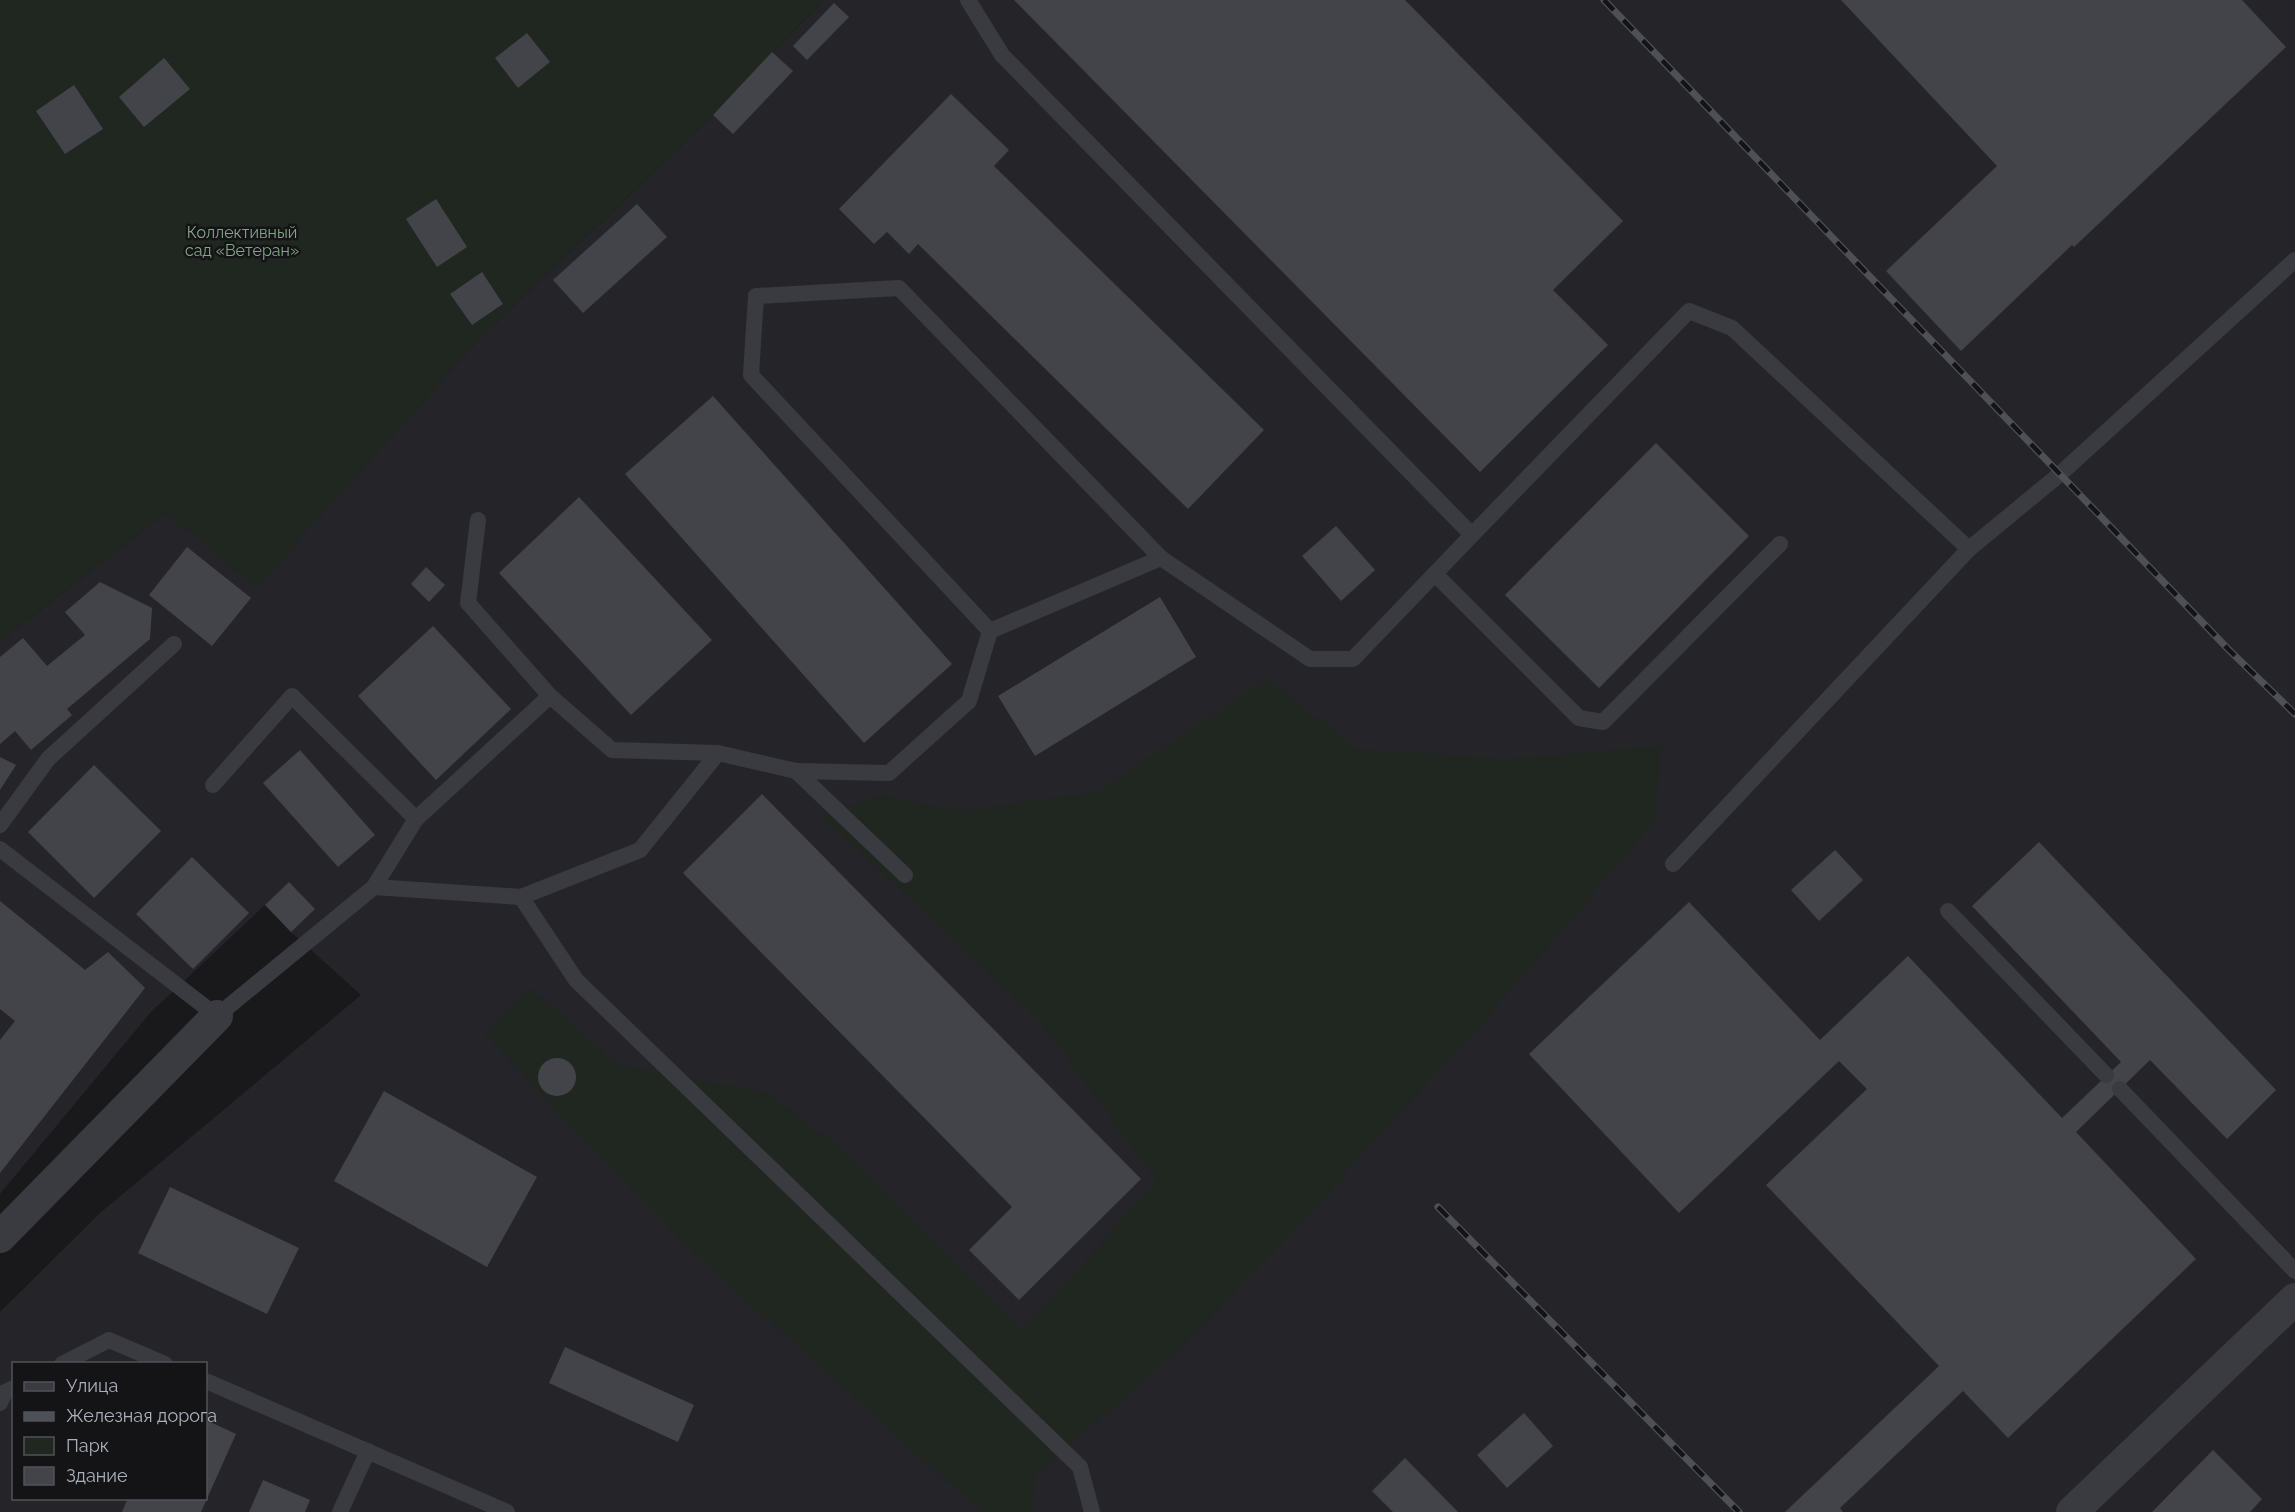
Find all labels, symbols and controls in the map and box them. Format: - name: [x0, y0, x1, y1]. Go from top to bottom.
- park label: Коллективный сад «Ветеран»: [185, 223, 299, 260]
- legend: [12, 1362, 207, 1500]
- text: Улица: [66, 1375, 118, 1396]
- text: Железная дорога: [66, 1405, 217, 1426]
- text: Парк: [66, 1435, 109, 1456]
- text: Здание: [66, 1465, 128, 1486]

